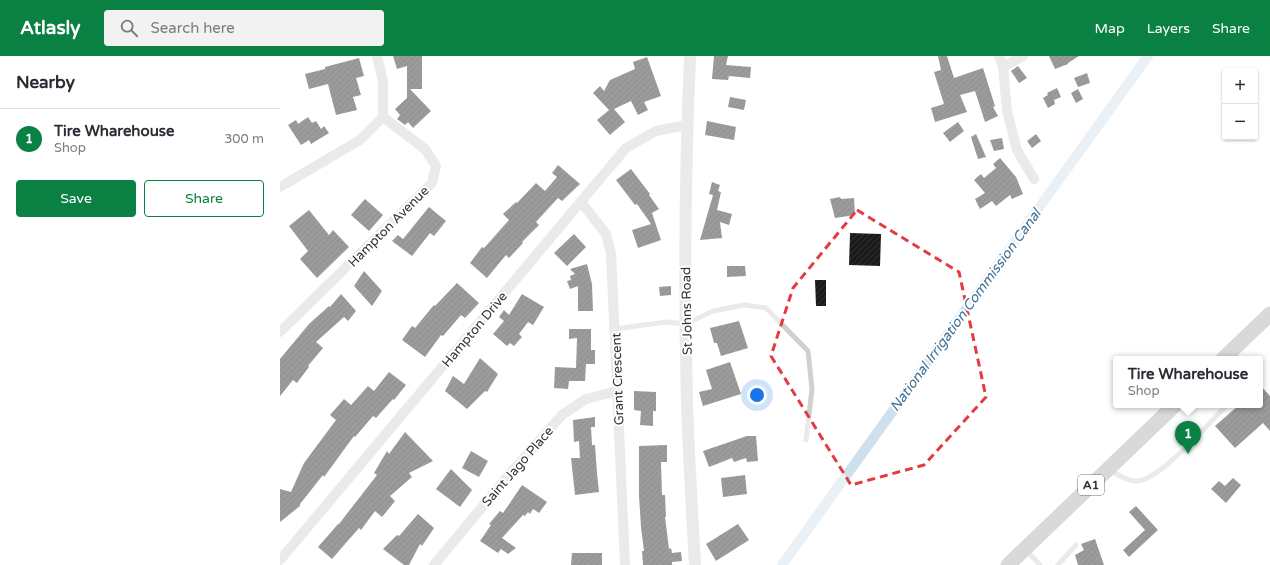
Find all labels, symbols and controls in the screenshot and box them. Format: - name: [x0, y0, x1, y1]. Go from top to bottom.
- search box: [104, 10, 384, 46]
- text: Atlasly: [20, 17, 80, 39]
- icon: search: [118, 17, 140, 39]
- text: Search here: [150, 19, 235, 37]
- text: Map: [1095, 20, 1125, 37]
- text: Layers: [1147, 20, 1190, 37]
- text: Share: [1212, 20, 1250, 37]
- map controls: [1222, 68, 1258, 140]
- button: +: [1222, 68, 1258, 104]
- text: Nearby: [16, 72, 75, 93]
- button: −: [1222, 104, 1258, 140]
- text: Tire Wharehouse: [54, 122, 174, 140]
- text: 1: [25, 131, 33, 147]
- text: 300 m: [224, 131, 264, 147]
- text: Shop: [54, 140, 86, 156]
- button: Save: [16, 180, 136, 217]
- button: Share: [144, 180, 264, 217]
- street label: Hampton Avenue: [345, 183, 432, 270]
- water label: National Irrigation Commission Canal: [886, 204, 1046, 415]
- street label: St Johns Road: [678, 267, 696, 355]
- street label: Hampton Drive: [439, 289, 511, 371]
- street label: Grant Crescent: [608, 332, 628, 425]
- popup: [1113, 356, 1263, 408]
- text: Tire Wharehouse: [1128, 365, 1248, 383]
- text: Shop: [1128, 383, 1160, 399]
- your location: [747, 385, 767, 405]
- pin: 1: [1175, 421, 1201, 454]
- street label: Saint Jago Place: [479, 423, 557, 510]
- road number: A1: [1078, 475, 1104, 495]

